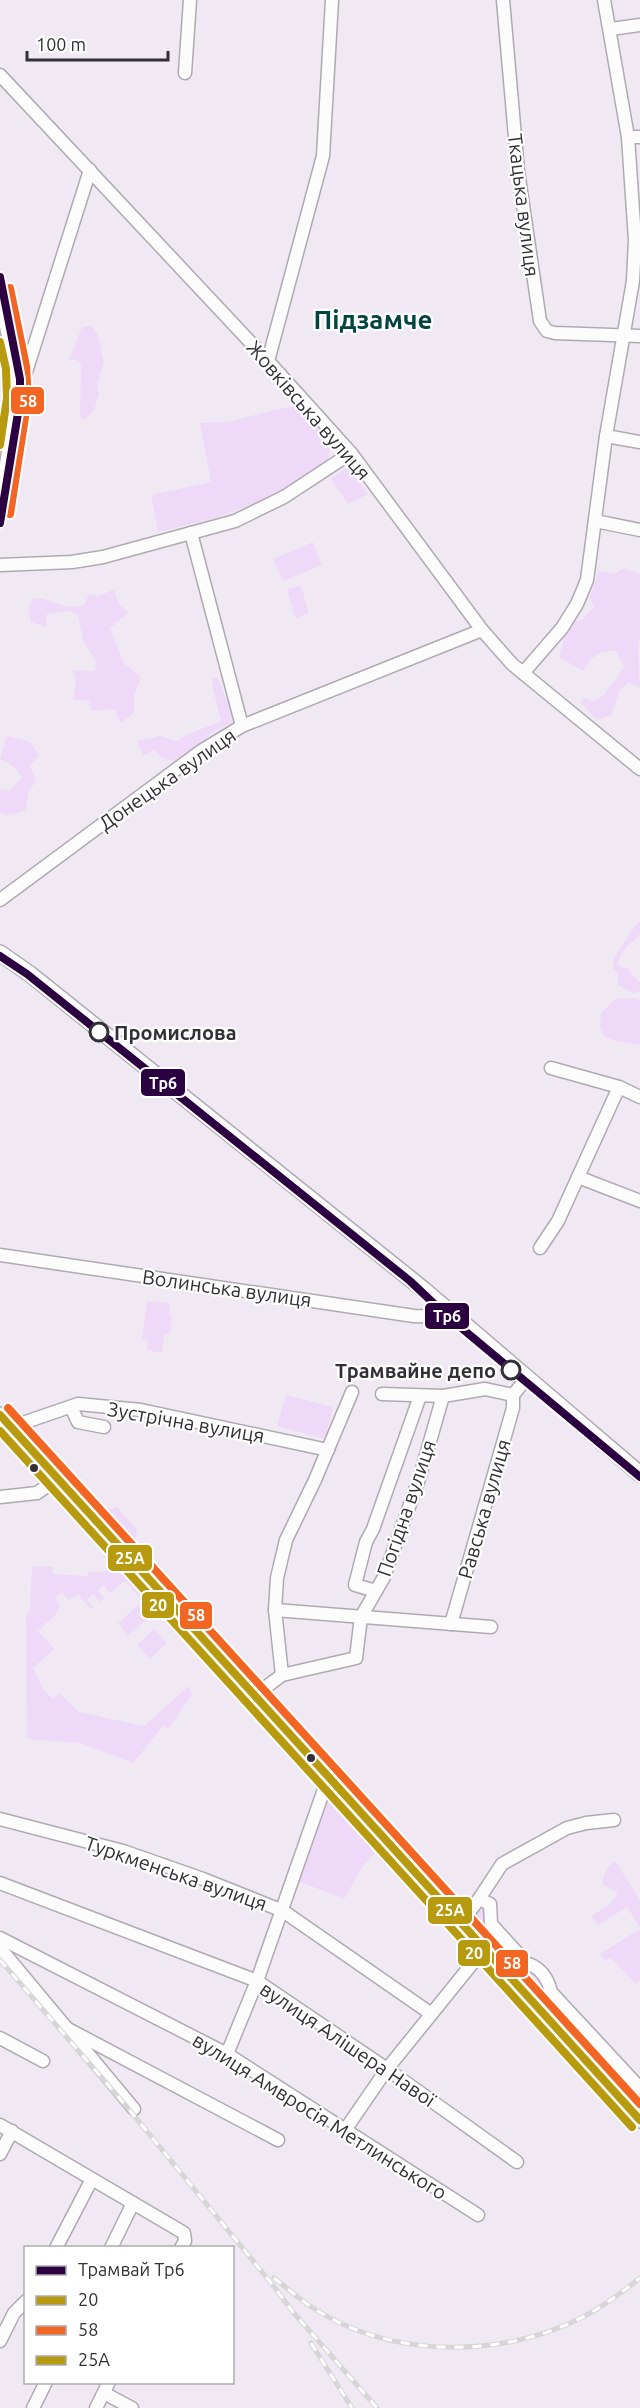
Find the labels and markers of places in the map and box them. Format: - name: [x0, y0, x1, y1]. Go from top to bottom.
- place label: Промислова: [114, 1021, 237, 1044]
- marker: Промислова: [89, 1022, 109, 1042]
- place label: Трамвайне депо: [335, 1359, 496, 1382]
- marker: Трамвайне депо: [501, 1360, 521, 1380]
- unlabelled marker: [28, 1462, 40, 1474]
- unlabelled marker: [305, 1752, 317, 1764]

